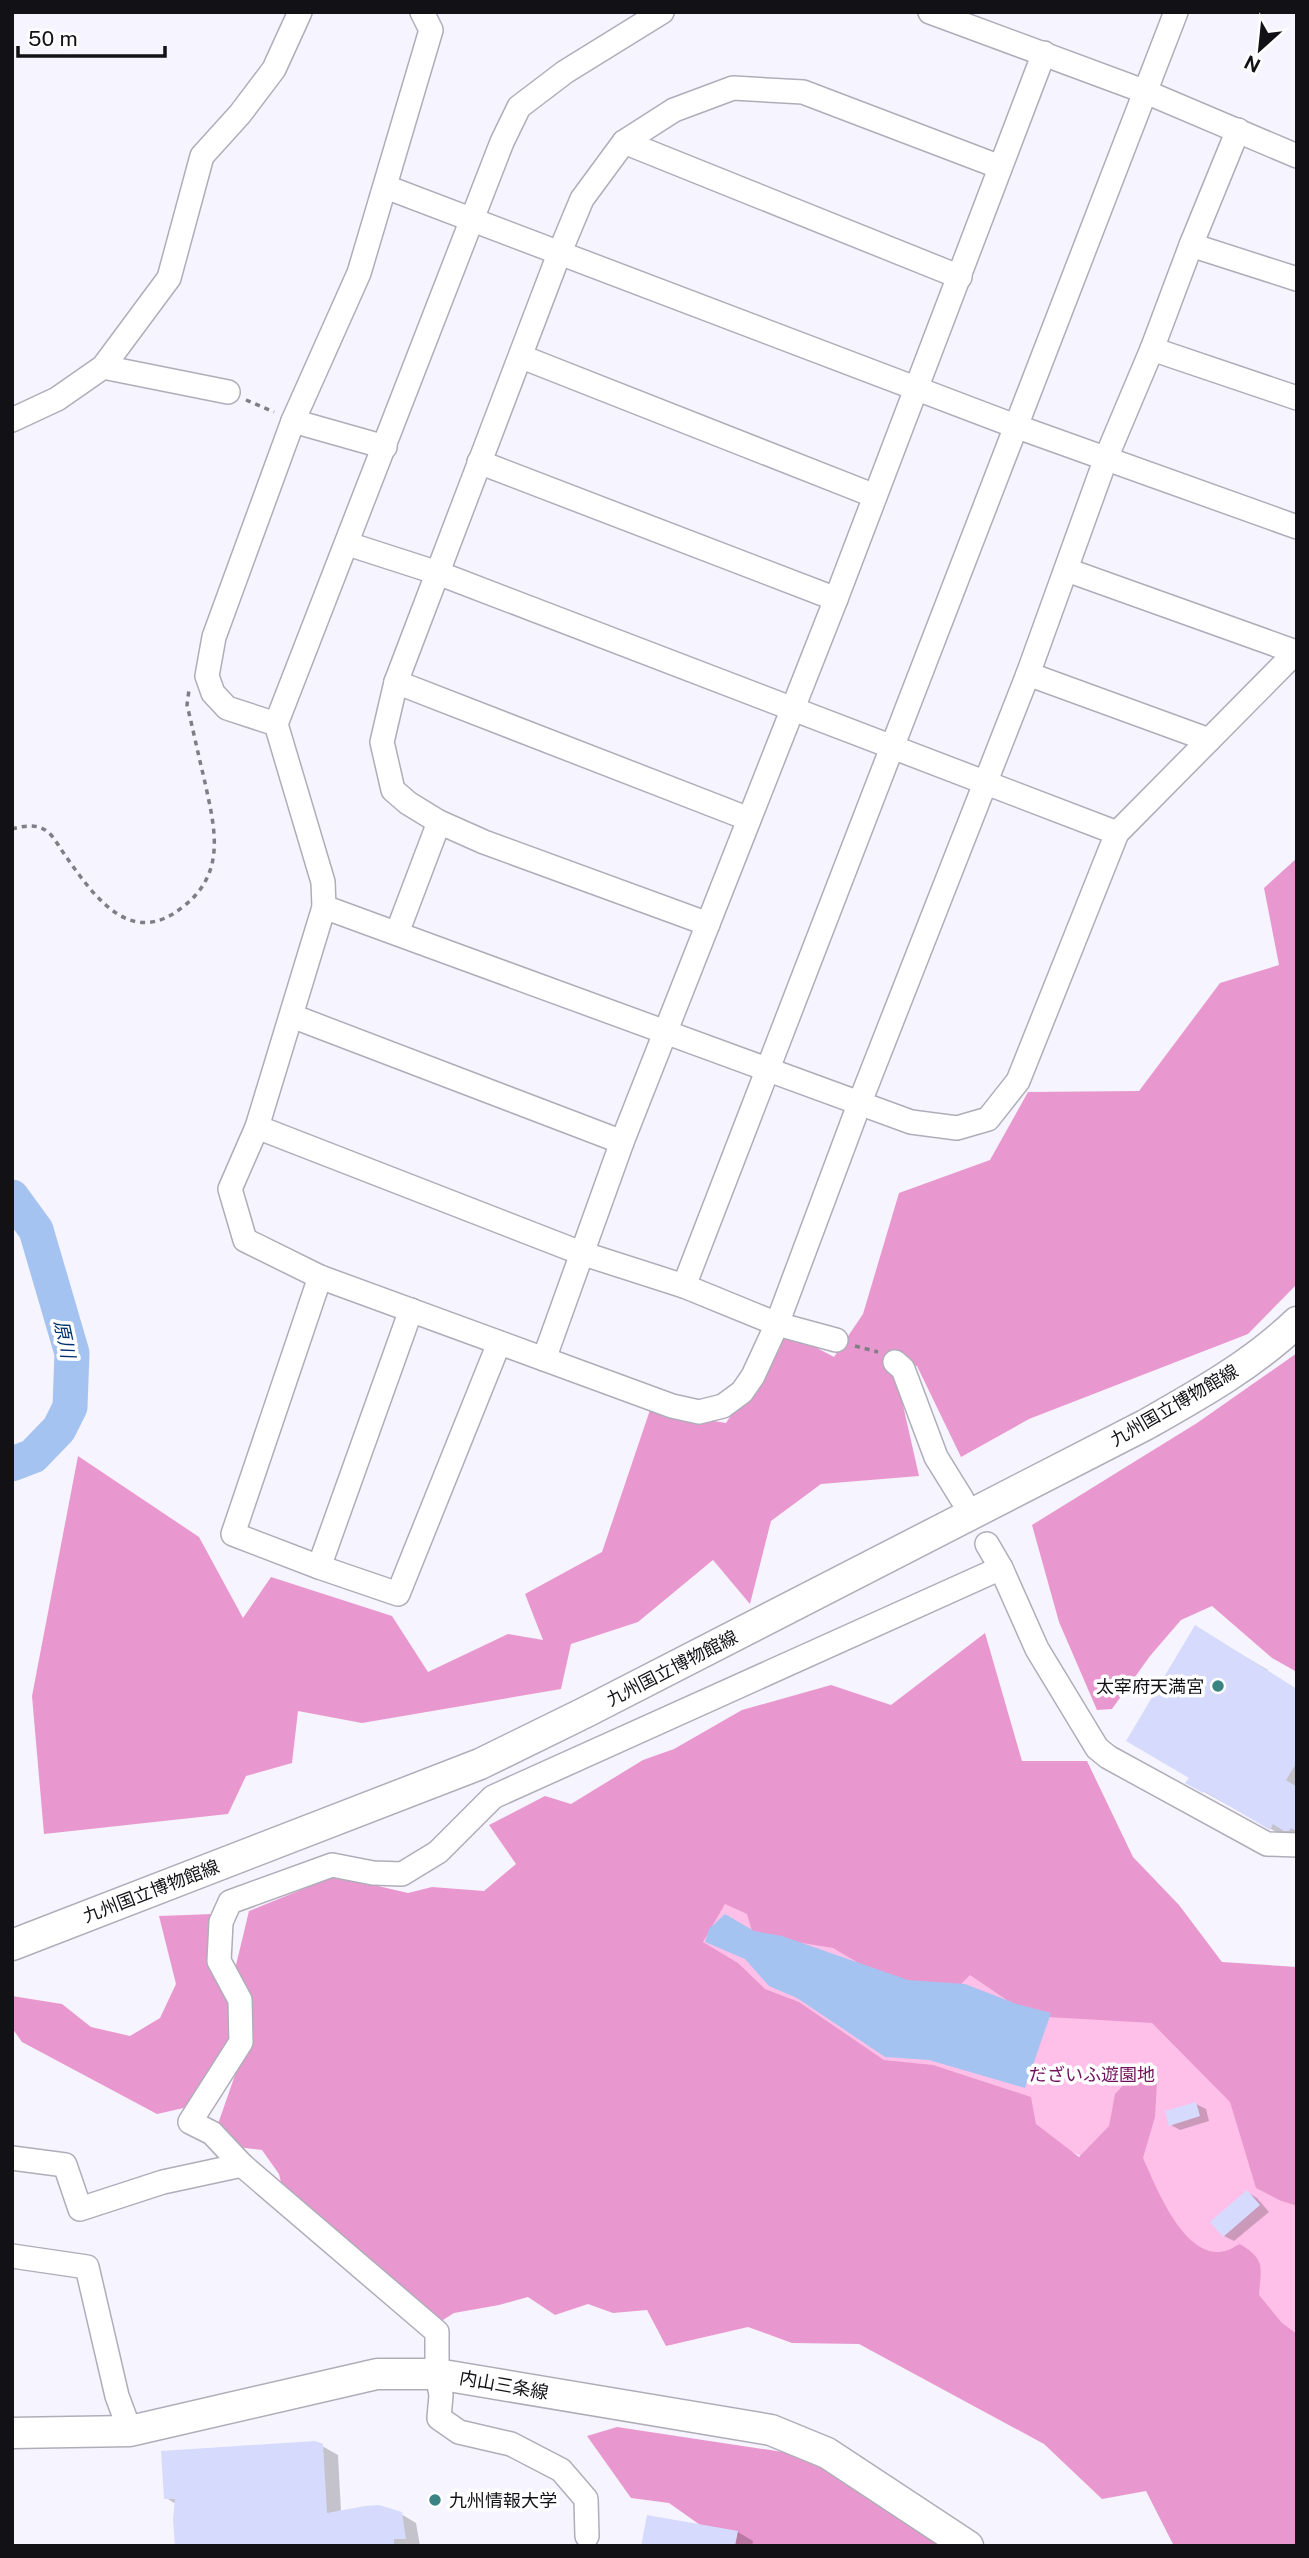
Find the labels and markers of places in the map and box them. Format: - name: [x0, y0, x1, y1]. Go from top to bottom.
- place label: 太宰府天満宮: [1096, 1676, 1204, 1697]
- marker: 太宰府天満宮: [1210, 1678, 1226, 1694]
- place label: 九州情報大学: [449, 2490, 557, 2511]
- marker: 九州情報大学: [427, 2492, 443, 2508]

